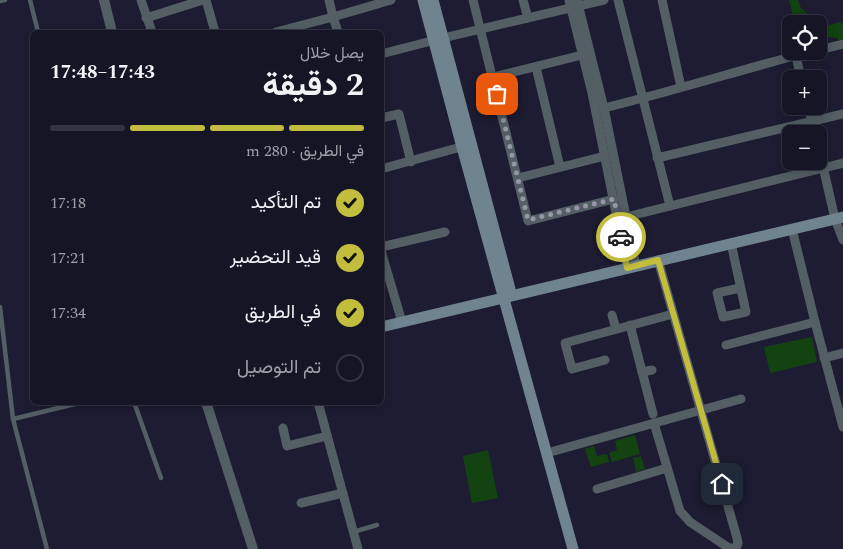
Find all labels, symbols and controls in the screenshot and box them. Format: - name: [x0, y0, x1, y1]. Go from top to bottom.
- map controls: [782, 15, 827, 170]
- button: locate: [782, 15, 827, 60]
- text: يصل خلال: [300, 41, 364, 65]
- text: 17:43–17:48: [50, 58, 155, 87]
- text: 2 دقيقة: [263, 61, 364, 110]
- button: +: [782, 70, 827, 115]
- pin: [476, 73, 518, 115]
- icon: bag: [483, 80, 511, 108]
- button: −: [782, 125, 827, 170]
- text: في الطريق · 280 m: [246, 139, 364, 163]
- text: تم التأكيد: [251, 188, 321, 217]
- icon: check: [336, 189, 364, 217]
- text: 17:18: [50, 191, 86, 215]
- courier: [596, 212, 646, 262]
- icon: car: [607, 223, 635, 251]
- text: قيد التحضير: [230, 243, 321, 272]
- icon: check: [336, 244, 364, 272]
- text: 17:21: [50, 246, 86, 270]
- text: في الطريق: [245, 298, 321, 327]
- icon: check: [336, 299, 364, 327]
- text: 17:34: [50, 301, 86, 325]
- text: تم التوصيل: [237, 353, 321, 382]
- pin: [701, 463, 743, 505]
- icon: home: [708, 470, 736, 498]

